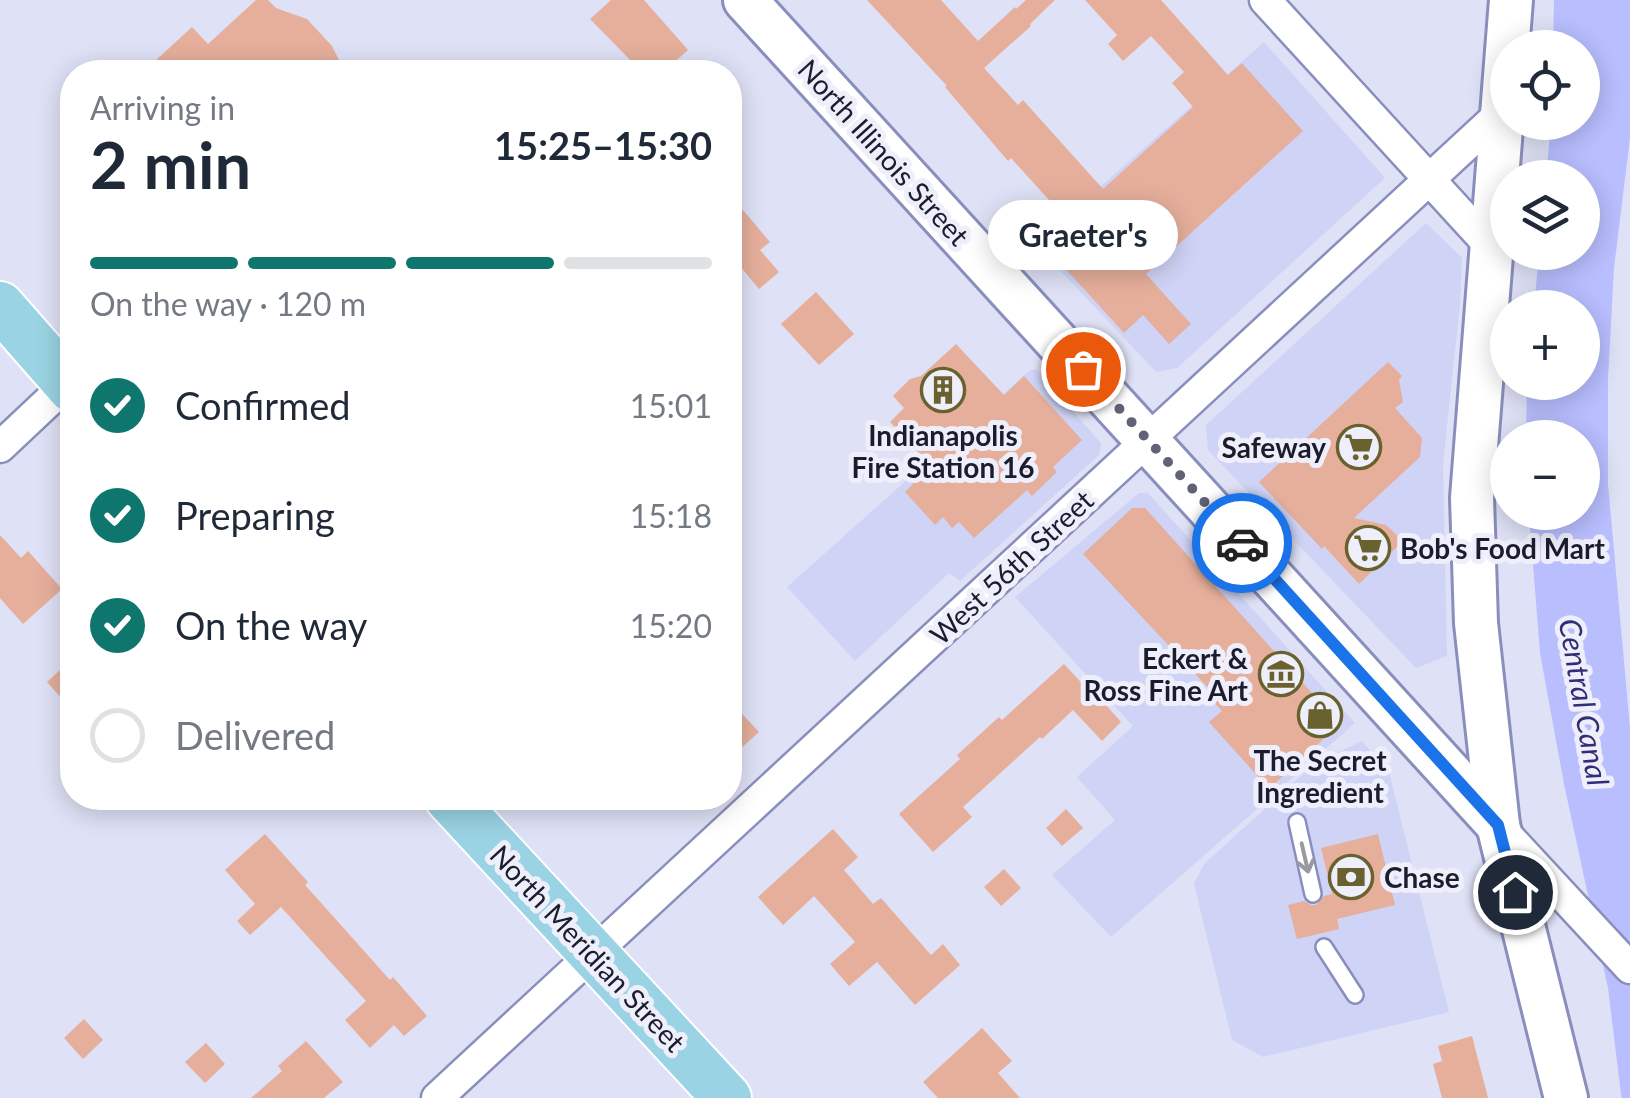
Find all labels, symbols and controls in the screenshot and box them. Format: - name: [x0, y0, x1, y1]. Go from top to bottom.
- map controls: [1490, 30, 1600, 530]
- button: locate: [1490, 30, 1600, 140]
- street label: North Illinois Street: [792, 52, 976, 252]
- text: Arriving in: [90, 88, 235, 127]
- text: 15:25–15:30: [494, 122, 712, 168]
- text: 2 min: [90, 125, 251, 203]
- button: layers: [1490, 160, 1600, 270]
- callout: Graeter's: [988, 199, 1178, 269]
- text: Graeter's: [1018, 215, 1148, 254]
- text: On the way · 120 m: [90, 284, 366, 323]
- button: +: [1490, 290, 1600, 400]
- pin: [1041, 327, 1126, 412]
- icon: bag: [1056, 342, 1111, 397]
- building icon: Indianapolis Fire Station 16: [920, 367, 966, 413]
- icon: check: [90, 378, 145, 433]
- text: Confirmed: [175, 382, 351, 428]
- text: 15:01: [630, 386, 712, 425]
- place label: Indianapolis Fire Station 16: [851, 418, 1035, 484]
- button: −: [1490, 420, 1600, 530]
- supermarket icon: Safeway: [1336, 424, 1382, 470]
- place label: Safeway: [1222, 430, 1326, 464]
- street label: West 56th Street: [922, 483, 1100, 651]
- icon: check: [90, 488, 145, 543]
- text: Preparing: [175, 492, 335, 538]
- courier: [1192, 493, 1292, 593]
- text: 15:18: [630, 496, 712, 535]
- icon: car: [1215, 516, 1270, 571]
- supermarket icon: Bob's Food Mart: [1345, 525, 1391, 571]
- place label: Bob's Food Mart: [1400, 531, 1605, 565]
- icon: check: [90, 598, 145, 653]
- text: On the way: [175, 602, 367, 648]
- text: 15:20: [630, 606, 712, 645]
- water label: Central Canal: [1553, 615, 1617, 789]
- place label: Eckert & Ross Fine Art: [1084, 641, 1249, 707]
- museum icon: Eckert & Ross Fine Art: [1258, 651, 1304, 697]
- shop icon: The Secret Ingredient: [1297, 692, 1343, 738]
- text: Delivered: [175, 712, 335, 758]
- place label: The Secret Ingredient: [1253, 743, 1387, 809]
- street label: North Meridian Street: [484, 838, 692, 1058]
- one-way arrow: [1296, 841, 1315, 873]
- pin: [1473, 850, 1558, 935]
- bank icon: Chase: [1328, 854, 1374, 900]
- place label: Chase: [1384, 860, 1460, 894]
- icon: home: [1488, 865, 1543, 920]

